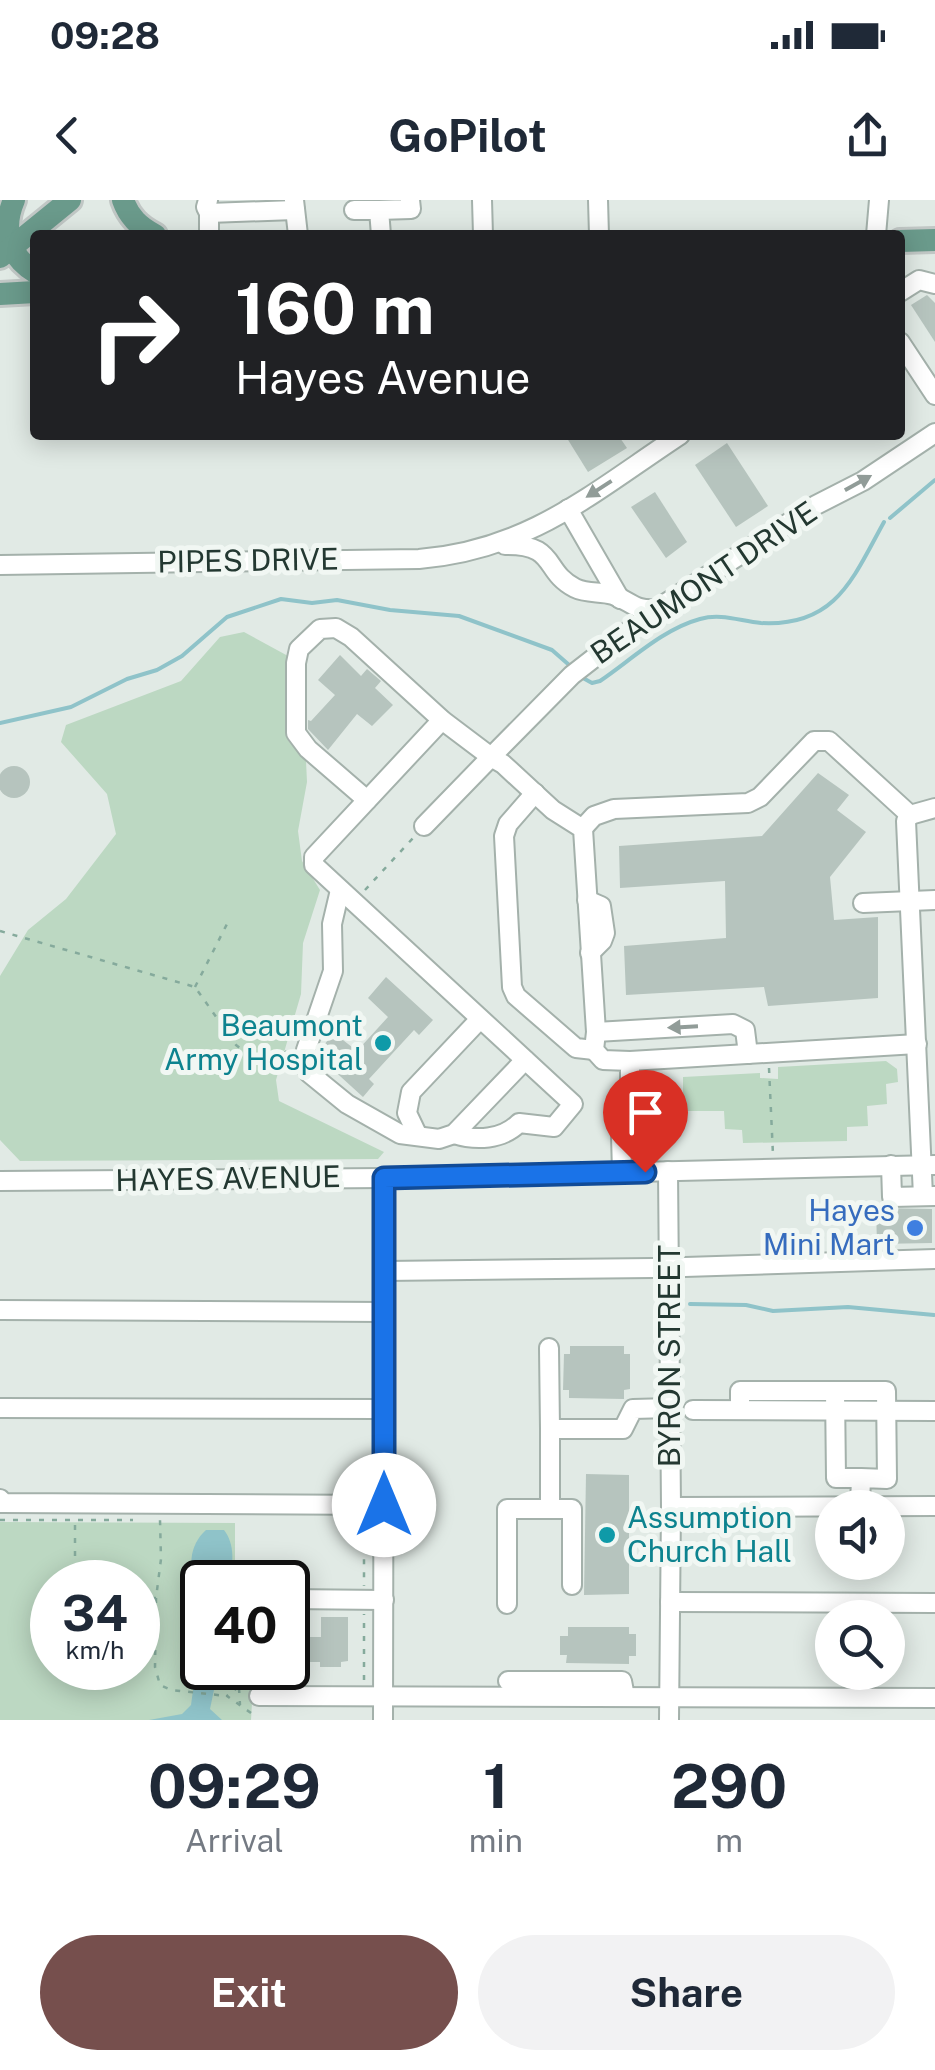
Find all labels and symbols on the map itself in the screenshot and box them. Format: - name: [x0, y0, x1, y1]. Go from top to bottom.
- one-way arrow: [843, 474, 872, 491]
- one-way arrow: [585, 479, 613, 497]
- street label: BEAUMONT DRIVE: [584, 493, 823, 671]
- street label: PIPES DRIVE: [157, 540, 339, 580]
- place label: Beaumont Army Hospital: [164, 1007, 363, 1077]
- one-way arrow: [667, 1019, 699, 1035]
- marker: Beaumont Army Hospital: [372, 1032, 394, 1054]
- pin: [603, 1070, 688, 1173]
- street label: HAYES AVENUE: [115, 1158, 341, 1198]
- place label: Hayes Mini Mart: [763, 1192, 895, 1262]
- marker: Hayes Mini Mart: [904, 1217, 926, 1239]
- street label: BYRON STREET: [651, 1245, 687, 1467]
- position arrow: [332, 1453, 436, 1557]
- place label: Assumption Church Hall: [627, 1499, 792, 1569]
- marker: Assumption Church Hall: [596, 1524, 618, 1546]
- speed limit sign: 40: [180, 1560, 310, 1690]

